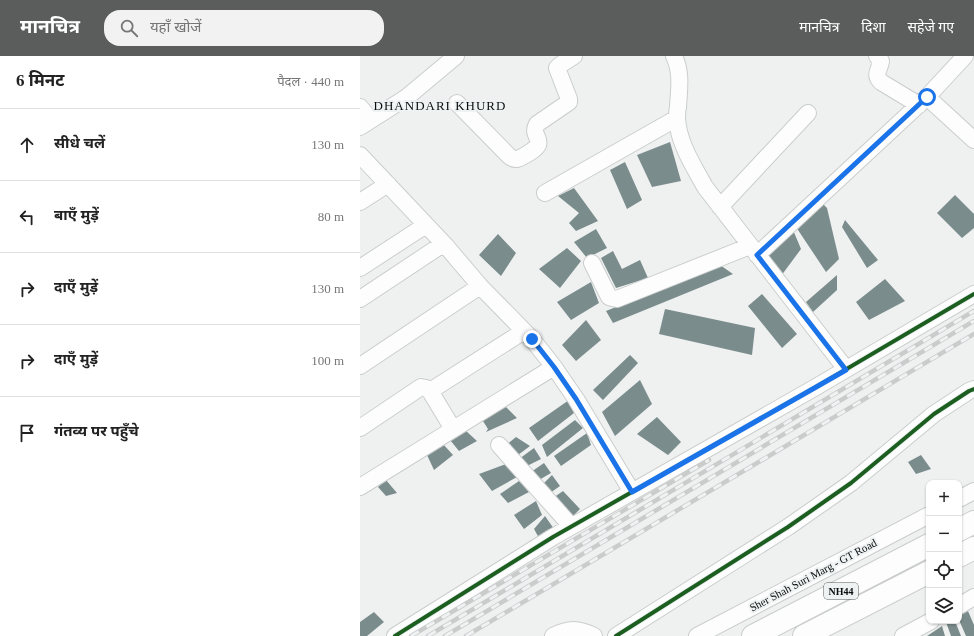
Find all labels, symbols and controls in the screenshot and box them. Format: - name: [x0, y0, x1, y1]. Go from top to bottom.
- search box: [104, 10, 384, 46]
- text: मानचित्र: [20, 16, 80, 37]
- icon: search: [118, 17, 140, 39]
- text: यहाँ खोजें: [150, 19, 201, 35]
- text: मानचित्र: [799, 20, 839, 35]
- text: दिशा: [861, 20, 886, 35]
- text: सहेजे गए: [908, 20, 954, 35]
- text: 6 मिनट: [16, 71, 64, 90]
- text: पैदल · 440 m: [277, 74, 344, 89]
- route start: [918, 88, 936, 106]
- district label: DHANDARI KHURD: [374, 98, 506, 113]
- icon: ahead: [16, 134, 38, 156]
- text: सीधे चलें: [54, 135, 105, 151]
- text: 130 m: [311, 137, 344, 152]
- icon: left: [16, 206, 38, 228]
- text: बाएँ मुड़ें: [54, 207, 99, 223]
- text: 80 m: [318, 209, 344, 224]
- icon: right: [16, 278, 38, 300]
- text: दाएँ मुड़ें: [54, 279, 98, 295]
- text: 130 m: [311, 281, 344, 296]
- route end: [523, 330, 541, 348]
- icon: right: [16, 350, 38, 372]
- text: दाएँ मुड़ें: [54, 351, 98, 367]
- text: 100 m: [311, 353, 344, 368]
- icon: arrive: [16, 422, 38, 444]
- text: गंतव्य पर पहुँचे: [54, 423, 139, 439]
- map controls: [926, 480, 962, 624]
- button: +: [926, 480, 962, 516]
- button: −: [926, 516, 962, 552]
- street label: Sher Shah Suri Marg - GT Road: [748, 536, 879, 614]
- button: locate: [926, 552, 962, 588]
- road number: NH44: [824, 583, 858, 599]
- button: layers: [926, 588, 962, 624]

